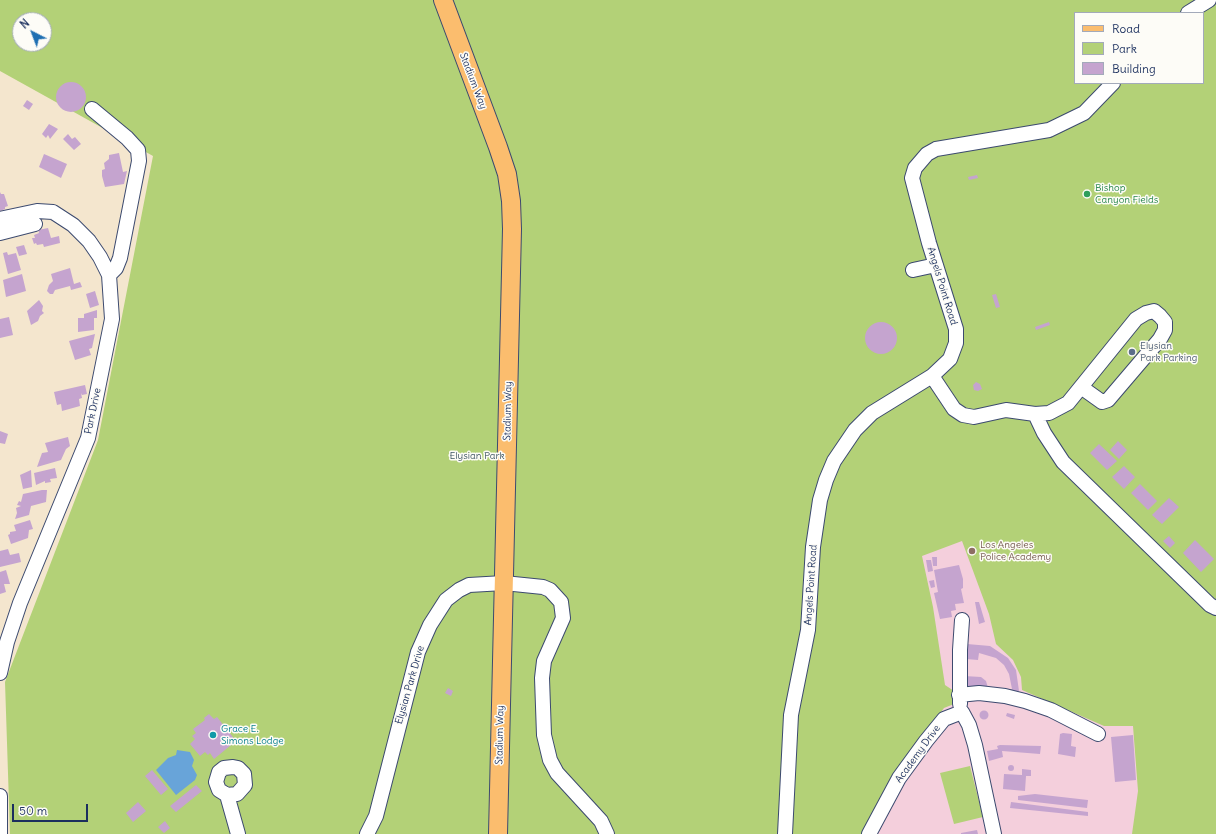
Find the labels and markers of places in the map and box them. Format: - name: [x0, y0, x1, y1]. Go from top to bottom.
- place label: Bishop Canyon Fields: [1095, 182, 1158, 206]
- marker: Bishop Canyon Fields: [1082, 189, 1092, 199]
- place label: Elysian Park Parking: [1140, 340, 1197, 364]
- marker: Elysian Park Parking: [1127, 347, 1137, 357]
- place label: Los Angeles Police Academy: [980, 539, 1051, 562]
- marker: Los Angeles Police Academy: [967, 546, 977, 556]
- place label: Grace E. Simons Lodge: [221, 723, 284, 746]
- marker: Grace E. Simons Lodge: [208, 730, 218, 740]

